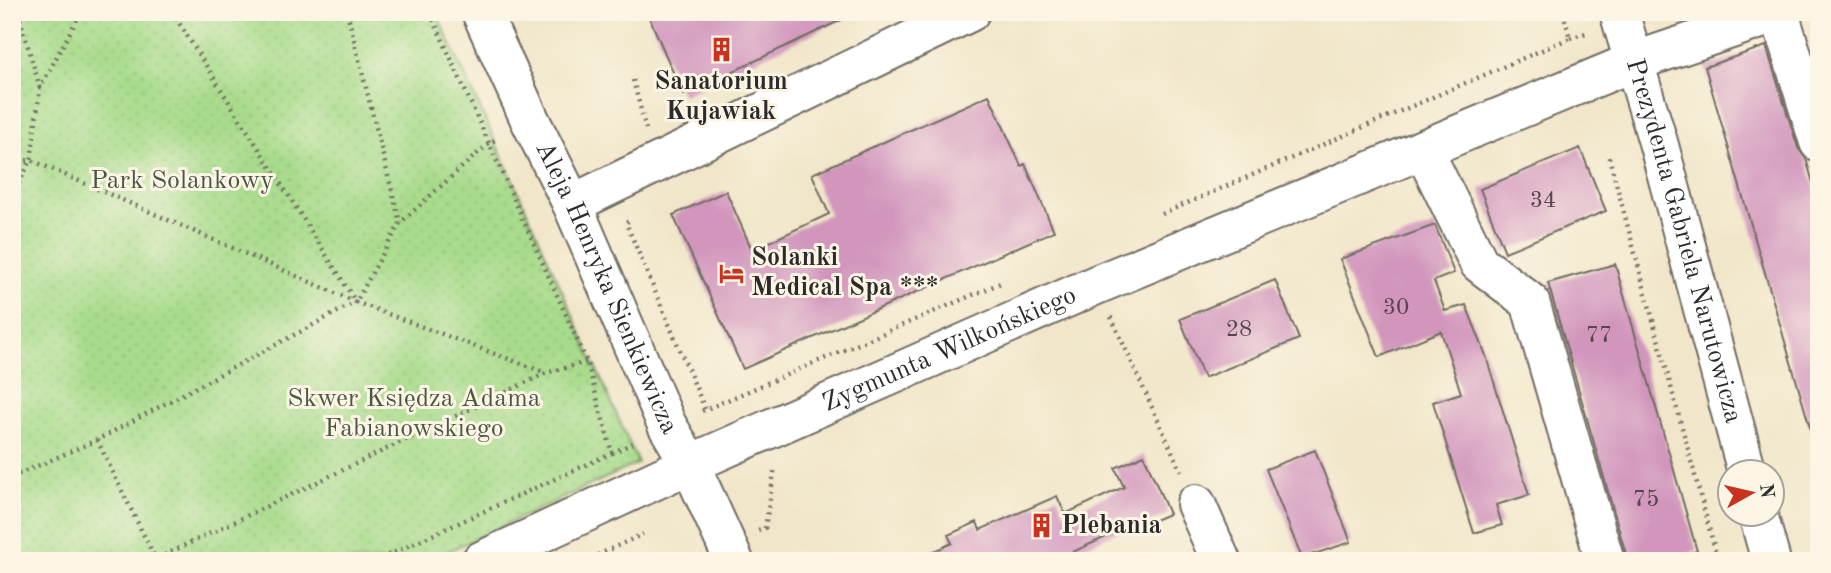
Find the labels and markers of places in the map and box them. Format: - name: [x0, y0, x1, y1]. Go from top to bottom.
- building icon: Sanatorium Kujawiak: [707, 36, 735, 64]
- place label: Sanatorium Kujawiak: [654, 69, 788, 125]
- place label: Solanki Medical Spa ***: [751, 245, 939, 301]
- hotel icon: Solanki Medical Spa ***: [717, 259, 745, 287]
- building icon: Plebania: [1027, 512, 1055, 540]
- place label: Plebania: [1061, 513, 1162, 539]

